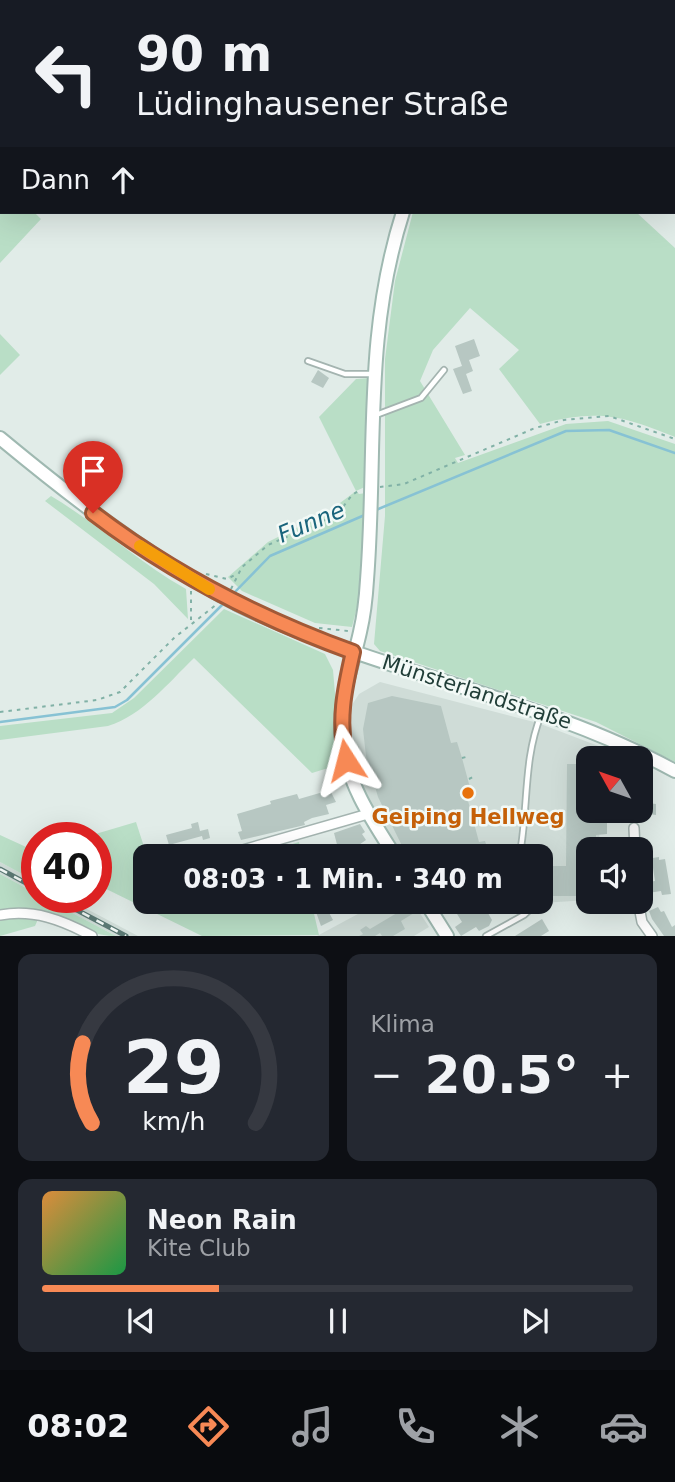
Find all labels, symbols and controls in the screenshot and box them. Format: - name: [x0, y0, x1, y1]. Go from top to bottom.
- text: 90 m: [136, 26, 272, 83]
- icon: left: [21, 28, 112, 119]
- text: Lüdinghausener Straße: [136, 85, 509, 123]
- icon: ahead: [104, 161, 142, 199]
- text: Dann: [21, 165, 90, 195]
- pin: [63, 441, 123, 513]
- icon: arrive: [74, 452, 112, 490]
- water label: Funne: [274, 496, 348, 548]
- street label: Münsterlandstraße: [379, 650, 575, 734]
- position arrow: [309, 723, 383, 797]
- north arrow: [576, 746, 653, 822]
- map controls: [576, 746, 653, 914]
- marker: Geiping Hellweg: [460, 785, 476, 801]
- place label: Geiping Hellweg: [371, 805, 565, 829]
- speed limit sign: 40: [21, 822, 112, 913]
- button: sound: [576, 837, 653, 914]
- text: 08:03 · 1 Min. · 340 m: [183, 864, 503, 894]
- text: Klima: [371, 1011, 435, 1037]
- text: 29: [123, 1026, 224, 1111]
- text: 20.5°: [425, 1045, 579, 1105]
- text: −: [371, 1053, 402, 1097]
- text: +: [601, 1053, 633, 1097]
- text: km/h: [142, 1107, 205, 1136]
- text: Neon Rain: [147, 1205, 297, 1235]
- text: Kite Club: [147, 1235, 251, 1261]
- icon: previous: [122, 1302, 160, 1340]
- icon: pause: [319, 1302, 357, 1340]
- icon: next: [516, 1302, 554, 1340]
- icon: directions: [184, 1402, 233, 1451]
- icon: music: [288, 1402, 337, 1451]
- icon: phone: [391, 1402, 440, 1451]
- icon: climate: [495, 1402, 544, 1451]
- icon: car: [599, 1402, 648, 1451]
- text: 08:02: [27, 1407, 129, 1445]

